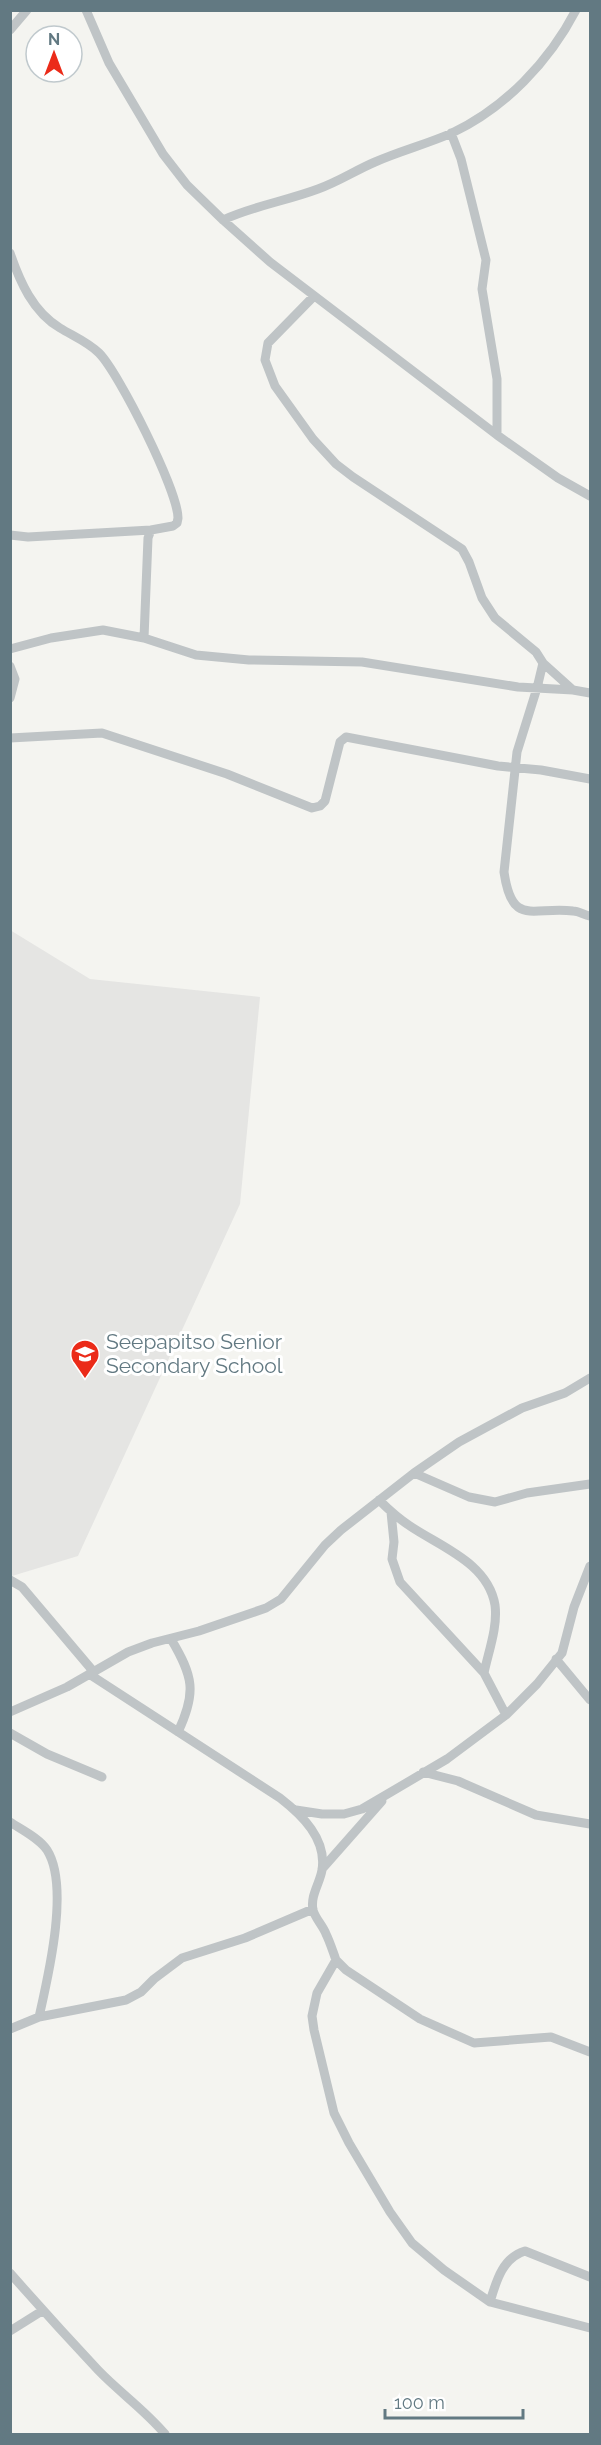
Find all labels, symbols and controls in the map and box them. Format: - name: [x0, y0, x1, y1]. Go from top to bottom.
- north arrow: [24, 24, 84, 84]
- text: N: [48, 30, 60, 49]
- place label: Seepapitso Senior Secondary School: [106, 1329, 283, 1378]
- school or university icon: Seepapitso Senior Secondary School: [69, 1338, 101, 1380]
- scale bar: [385, 2382, 523, 2420]
- text: 100 m: [394, 2392, 445, 2413]

